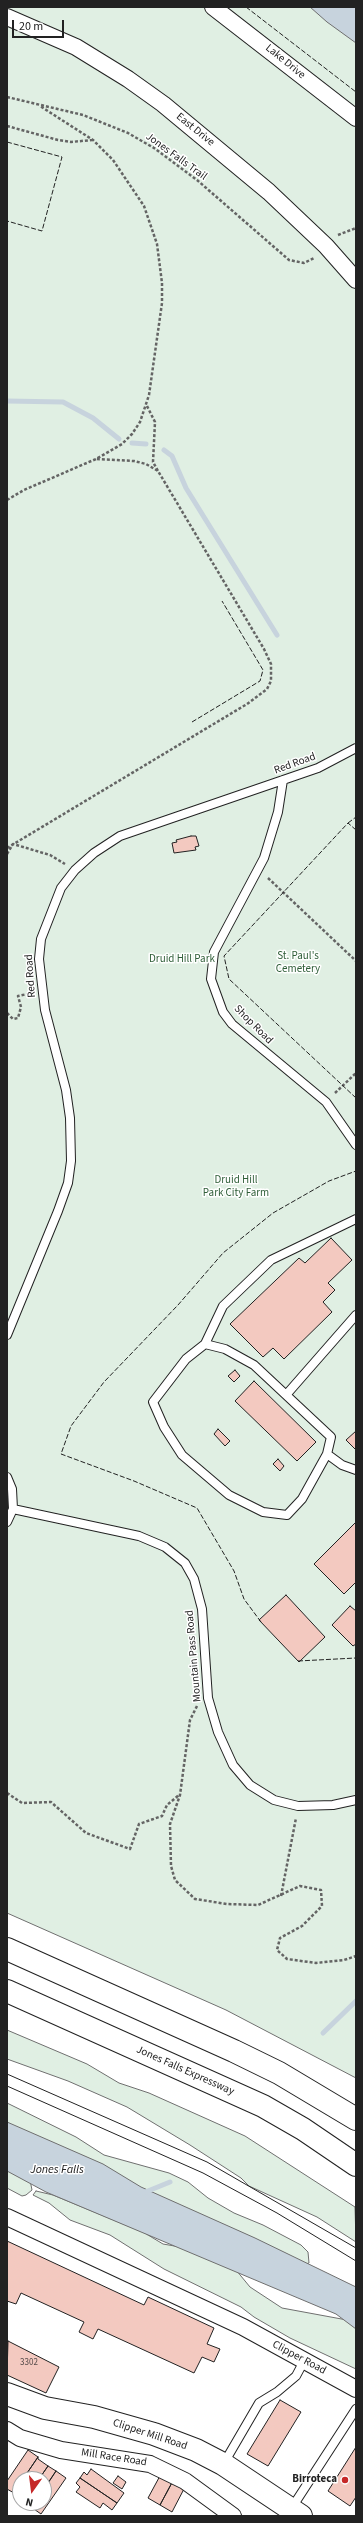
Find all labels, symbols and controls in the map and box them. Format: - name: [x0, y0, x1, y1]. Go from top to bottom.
- scale bar: [14, 12, 66, 38]
- text: 20 m: [19, 18, 43, 35]
- street label: Lake Drive: [262, 42, 308, 82]
- street label: East Drive: [173, 111, 217, 149]
- street label: Jones Falls Trail: [143, 130, 209, 184]
- street label: Red Road: [272, 750, 318, 778]
- park label: St. Paul's Cemetery: [276, 950, 320, 976]
- park label: Druid Hill Park: [149, 953, 215, 967]
- street label: Red Road: [23, 954, 39, 998]
- street label: Shop Road: [231, 1003, 275, 1047]
- park label: Druid Hill Park City Farm: [203, 1174, 269, 1200]
- street label: Mountain Pass Road: [183, 1609, 205, 1703]
- street label: Jones Falls Expressway: [134, 2043, 236, 2099]
- water label: Jones Falls: [30, 2163, 84, 2177]
- street label: Clipper Road: [270, 2338, 328, 2378]
- house number: 3302: [20, 2358, 38, 2368]
- street label: Clipper Mill Road: [111, 2417, 189, 2453]
- street label: Mill Race Road: [80, 2446, 148, 2470]
- north arrow: [12, 2471, 52, 2511]
- place label: Birroteca: [292, 2473, 337, 2487]
- marker: Birroteca: [340, 2475, 350, 2485]
- text: N: [24, 2494, 35, 2510]

